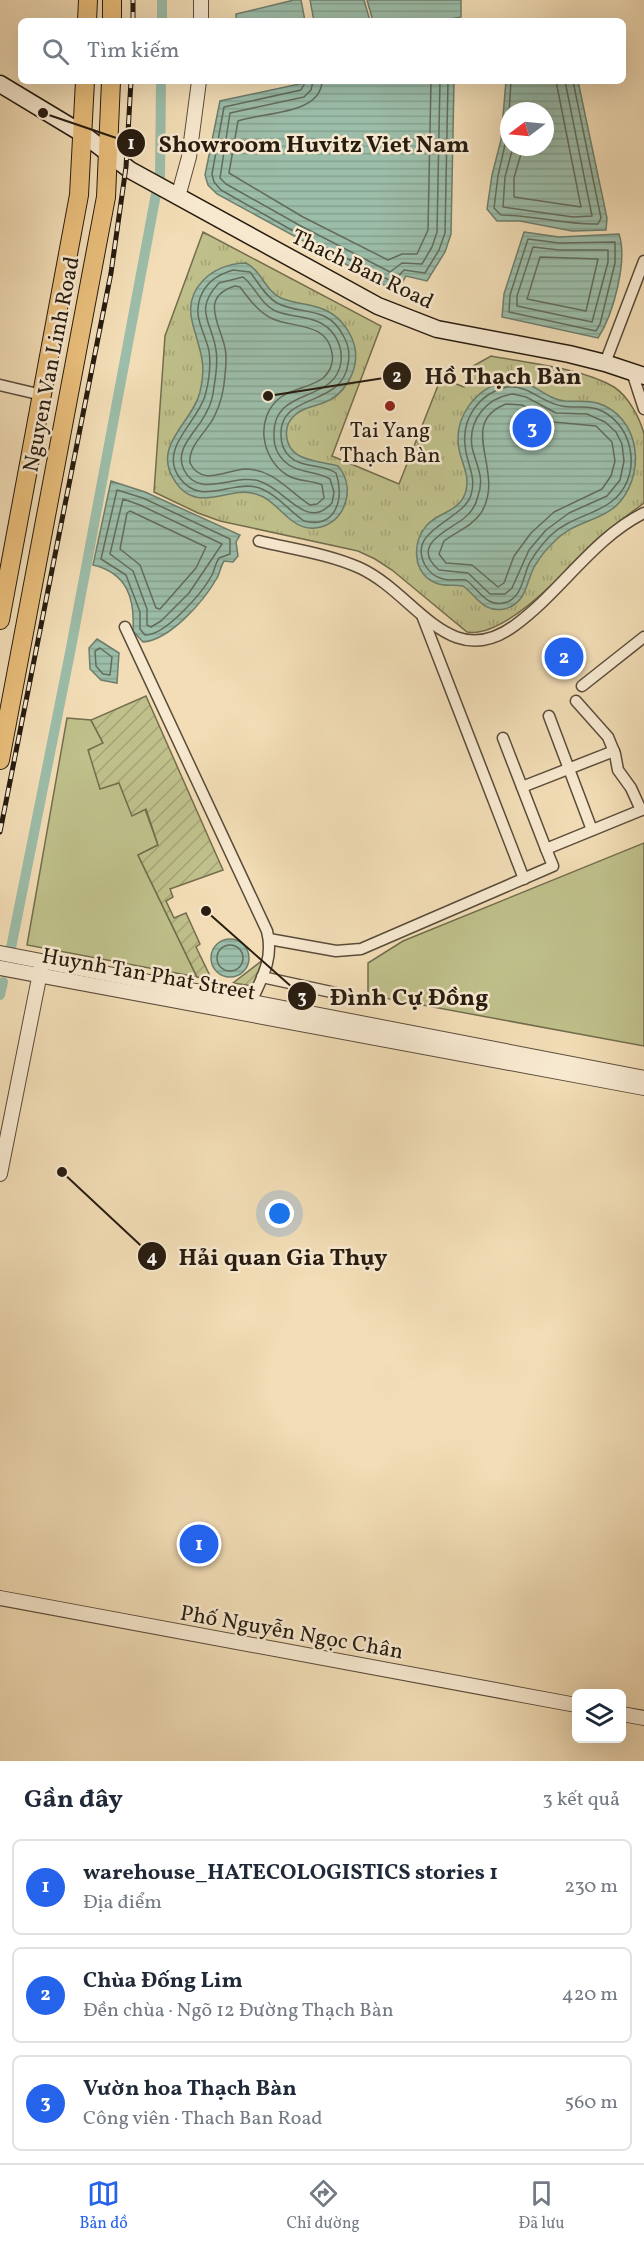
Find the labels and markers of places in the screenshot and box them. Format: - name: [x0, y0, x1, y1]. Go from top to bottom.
- callout: Showroom Huvitz Viet Nam: [116, 122, 482, 164]
- callout: Hồ Thạch Bàn: [382, 355, 594, 397]
- marker: Tai Yang Thạch Bàn: [383, 399, 397, 413]
- pin: 3: [512, 406, 552, 450]
- place label: Tai Yang Thạch Bàn: [339, 416, 441, 472]
- pin: 2: [544, 634, 584, 680]
- callout: Đình Cự Đồng: [287, 975, 500, 1017]
- callout: Hải quan Gia Thụy: [137, 1235, 400, 1277]
- pin: 1: [180, 1522, 218, 1566]

